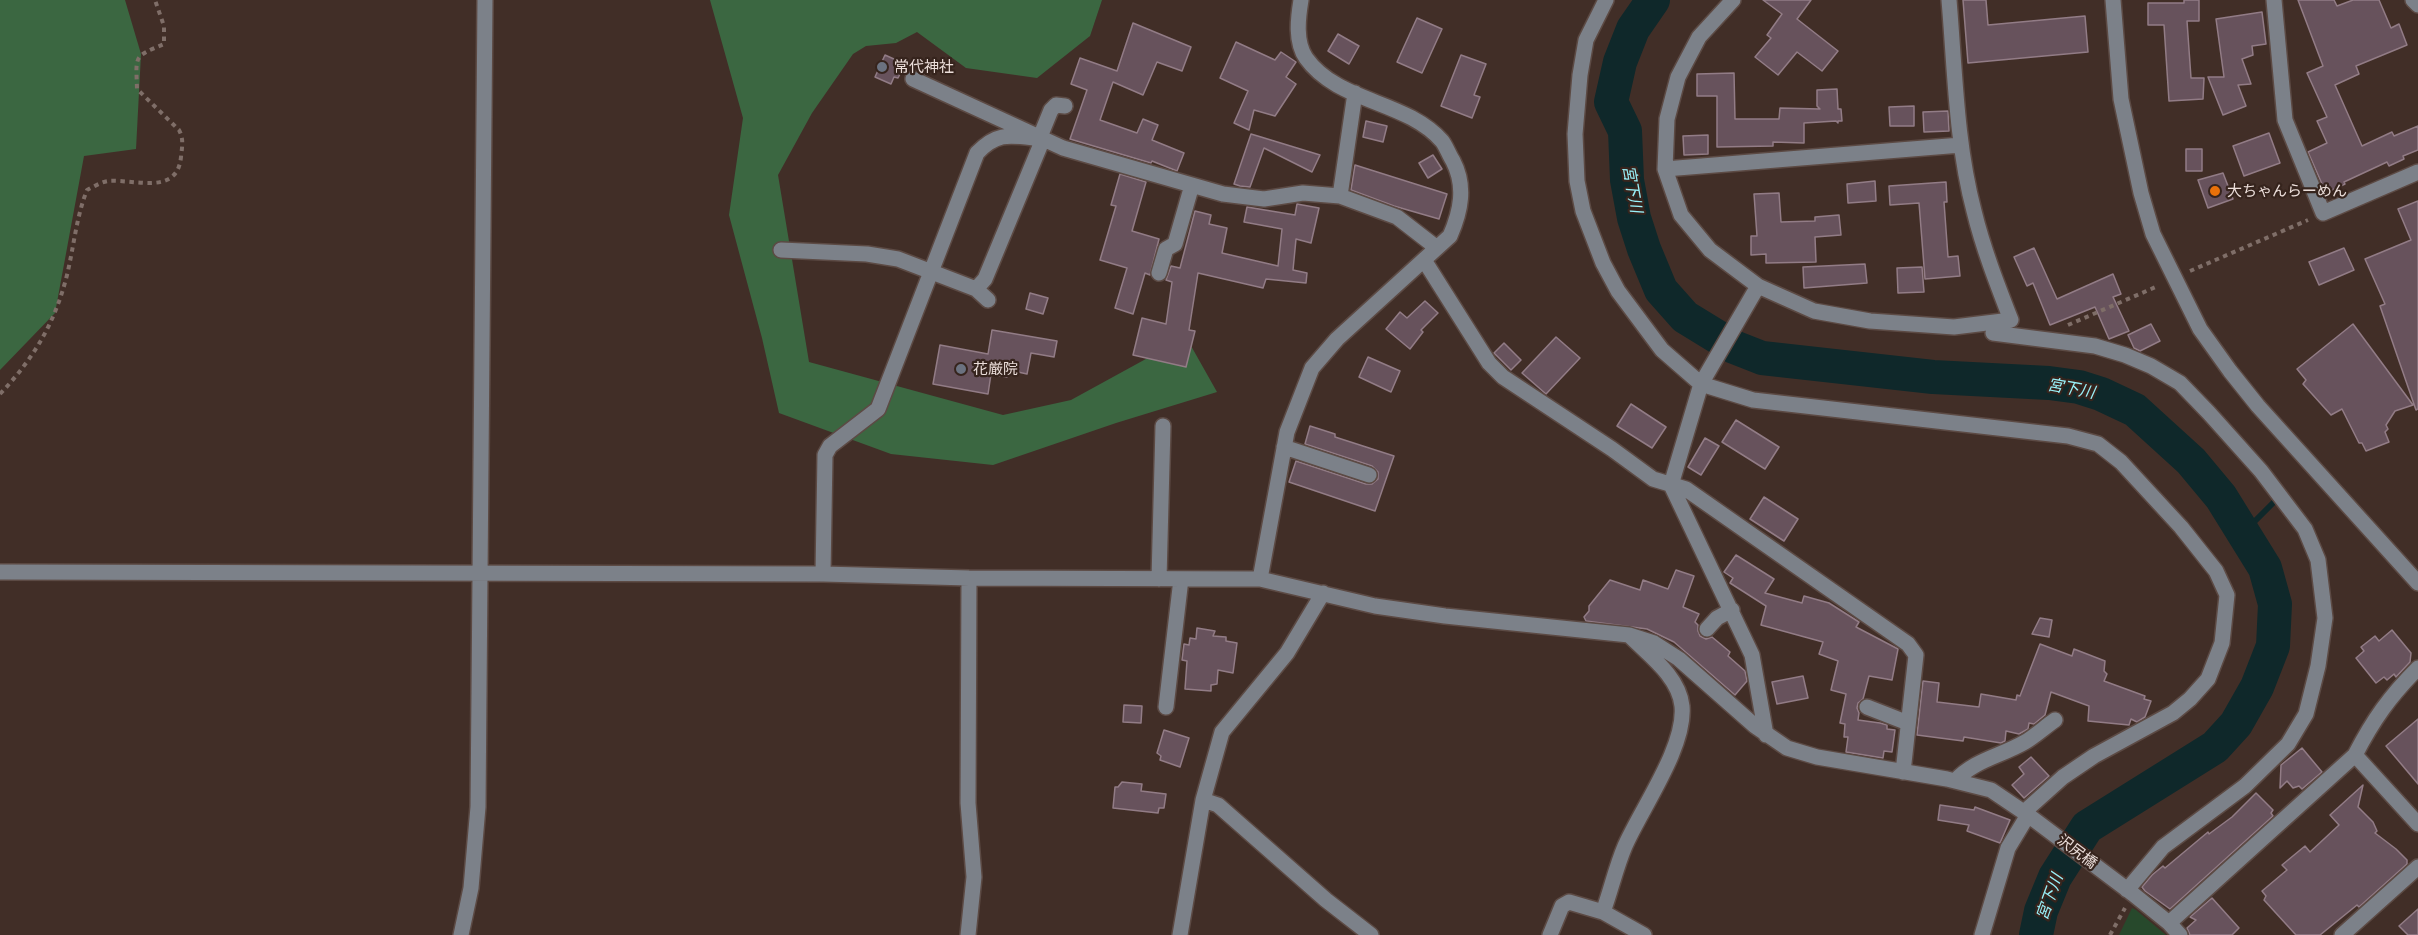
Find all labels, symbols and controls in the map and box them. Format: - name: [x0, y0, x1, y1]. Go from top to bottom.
- place label: 常代神社: [894, 58, 954, 76]
- marker: 常代神社: [875, 60, 889, 74]
- water label: 宮下川: [1618, 164, 1646, 214]
- place label: 大ちゃんらーめん: [2227, 182, 2347, 200]
- marker: 大ちゃんらーめん: [2208, 184, 2222, 198]
- place label: 花厳院: [973, 360, 1018, 378]
- marker: 花厳院: [954, 362, 968, 376]
- water label: 宮下川: [2046, 375, 2096, 403]
- street label: 沢尻橋: [2054, 831, 2100, 873]
- water label: 宮下川: [2033, 871, 2067, 923]

